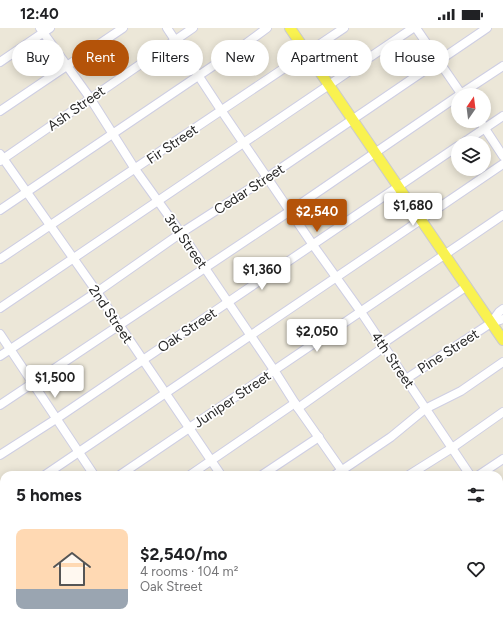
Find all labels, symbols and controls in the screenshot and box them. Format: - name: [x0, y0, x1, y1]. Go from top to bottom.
- text: 12:40: [20, 5, 59, 23]
- chip: Buy: [12, 40, 64, 76]
- chip: Rent: [72, 40, 129, 76]
- chip: Filters: [137, 40, 203, 76]
- chip: New: [211, 40, 269, 76]
- chip: Apartment: [277, 40, 372, 76]
- chip: House: [380, 40, 449, 76]
- street label: Ash Street: [44, 82, 108, 134]
- north arrow: [451, 88, 491, 128]
- map controls: [451, 88, 491, 176]
- street label: Fir Street: [143, 121, 201, 168]
- button: layers: [451, 136, 491, 176]
- street label: Cedar Street: [211, 160, 288, 218]
- pin: $1,680: [380, 193, 446, 227]
- text: $1,680: [393, 198, 433, 213]
- pin: $2,540: [284, 199, 350, 233]
- text: $2,540: [296, 204, 338, 219]
- street label: 3rd Street: [160, 211, 211, 272]
- pin: $1,360: [229, 257, 295, 291]
- text: $1,360: [242, 262, 282, 277]
- street label: 2nd Street: [85, 282, 136, 347]
- street label: Oak Street: [155, 305, 220, 356]
- pin: $2,050: [284, 319, 350, 353]
- text: $2,050: [296, 324, 338, 339]
- street label: Pine Street: [415, 325, 482, 377]
- street label: 4th Street: [368, 329, 418, 392]
- pin: $1,500: [22, 365, 88, 399]
- street label: Juniper Street: [190, 367, 274, 431]
- text: $1,500: [35, 370, 75, 385]
- icon: filters: [465, 484, 487, 506]
- text: 5 homes: [16, 485, 82, 505]
- text: $2,540/mo: [140, 544, 227, 564]
- icon: home: [48, 545, 96, 593]
- icon: heart: [465, 558, 487, 580]
- text: 4 rooms · 104 m²: [140, 564, 238, 579]
- text: Oak Street: [140, 579, 203, 594]

